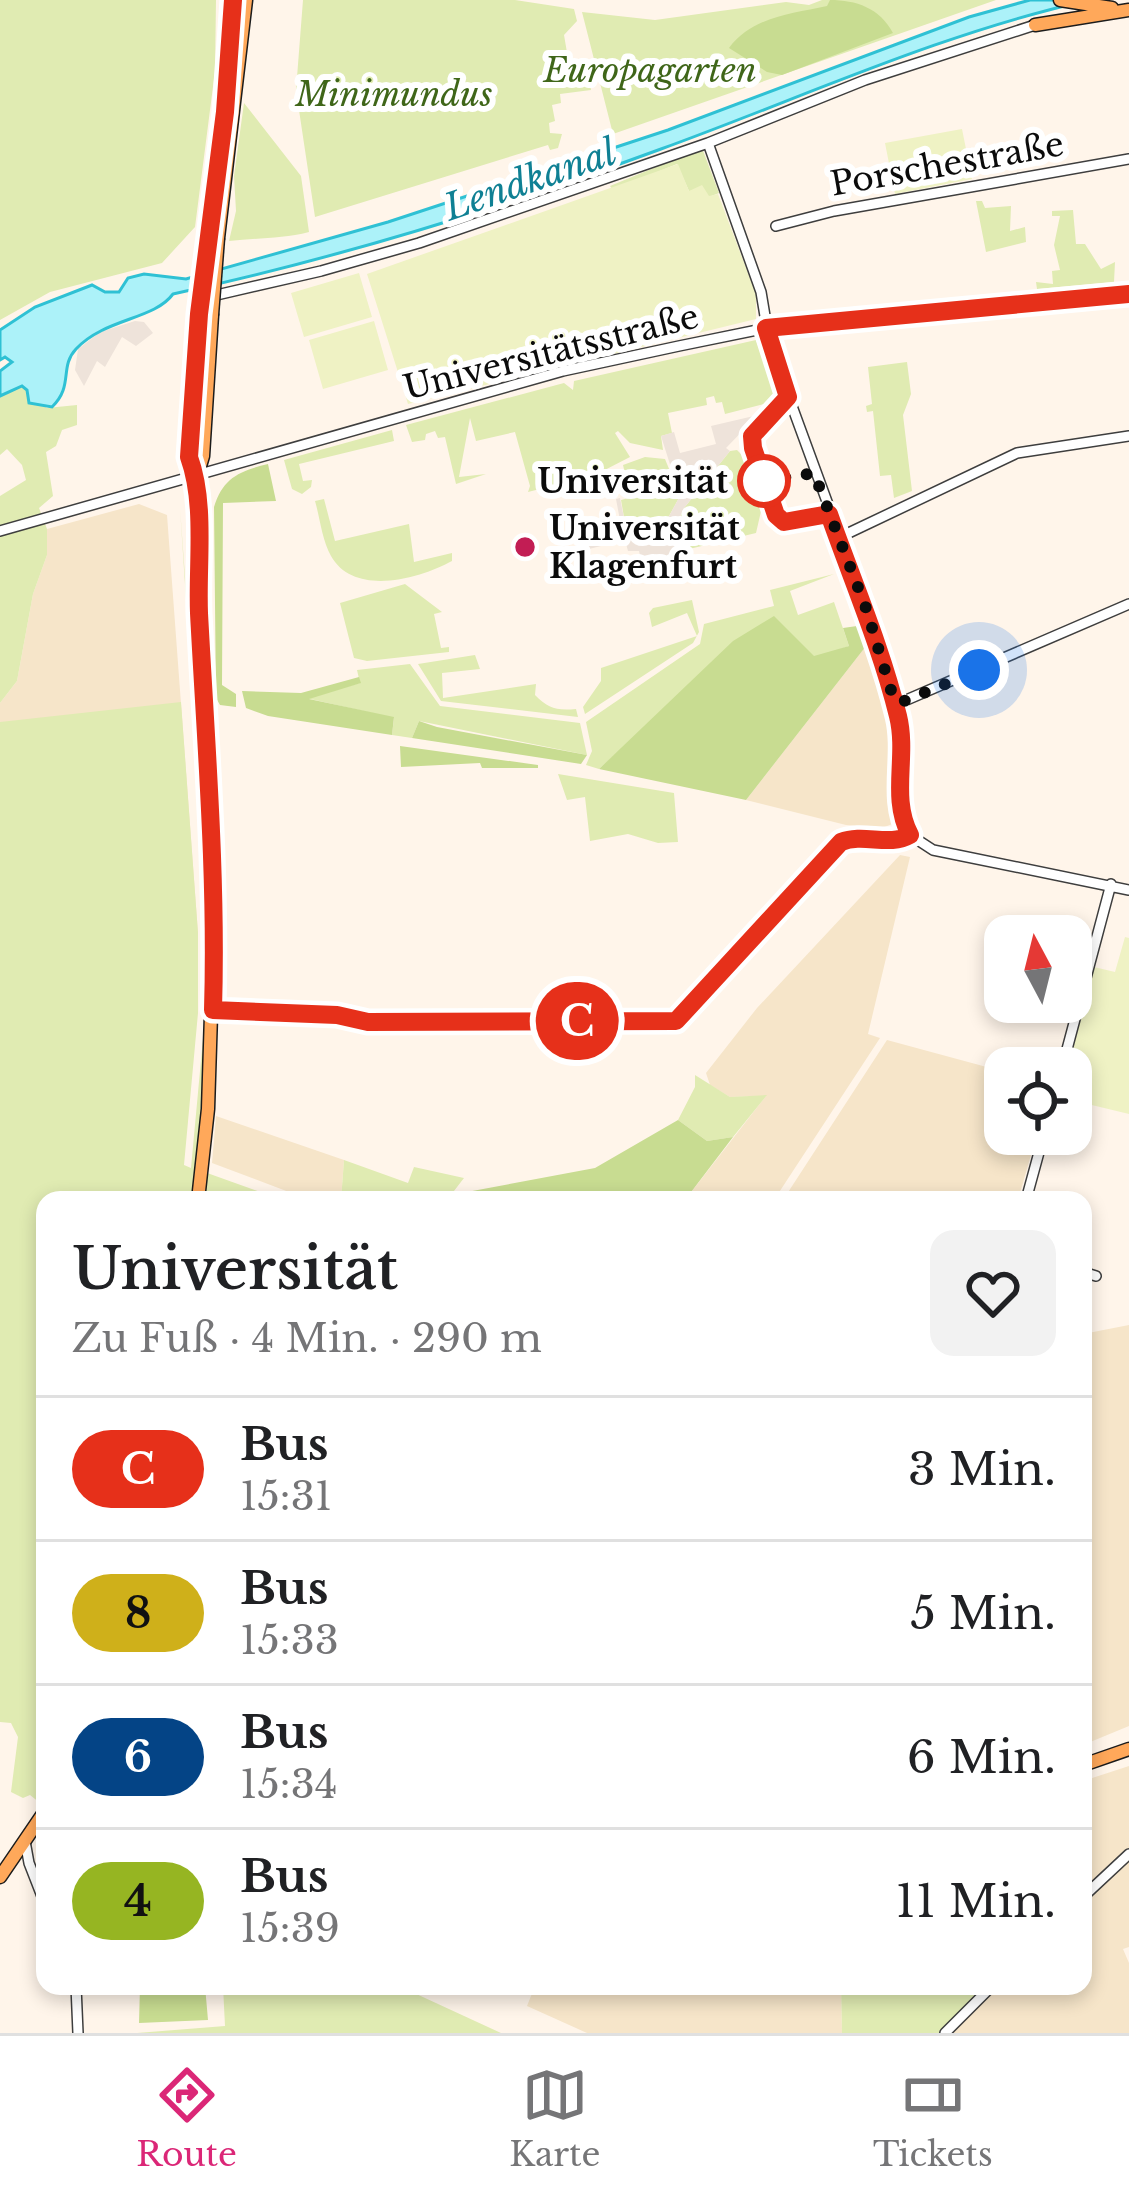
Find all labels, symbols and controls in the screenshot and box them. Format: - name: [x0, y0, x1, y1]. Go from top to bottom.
- park label: Europagarten: [542, 50, 757, 91]
- park label: Minimundus: [295, 74, 492, 115]
- street label: Porschestraße: [827, 123, 1067, 205]
- water label: Lendkanal: [437, 129, 623, 231]
- street label: Universitätsstraße: [399, 296, 703, 408]
- marker: Universität: [739, 456, 789, 506]
- place label: Universität: [537, 461, 728, 502]
- place label: Universität Klagenfurt: [549, 508, 740, 587]
- marker: Universität Klagenfurt: [512, 534, 538, 560]
- your location: [949, 640, 1009, 700]
- north arrow: [984, 915, 1092, 1023]
- map controls: [984, 915, 1092, 1155]
- line badge: C: [538, 982, 616, 1060]
- text: C: [560, 995, 594, 1047]
- button: locate: [984, 1047, 1092, 1155]
- button: heart: [930, 1230, 1056, 1356]
- text: Universität: [72, 1234, 398, 1304]
- text: Zu Fuß · 4 Min. · 290 m: [72, 1314, 542, 1363]
- text: Bus: [240, 1416, 328, 1472]
- text: 3 Min.: [908, 1441, 1056, 1497]
- text: C: [121, 1443, 155, 1495]
- text: 15:31: [240, 1472, 332, 1521]
- text: Bus: [240, 1560, 328, 1616]
- text: 5 Min.: [910, 1585, 1056, 1641]
- text: 8: [125, 1587, 151, 1639]
- text: 15:33: [240, 1616, 339, 1665]
- text: Bus: [240, 1704, 328, 1760]
- text: 6 Min.: [907, 1729, 1056, 1785]
- text: 6: [124, 1731, 152, 1783]
- text: 15:34: [240, 1760, 338, 1809]
- text: Bus: [240, 1848, 328, 1904]
- text: 11 Min.: [896, 1873, 1056, 1929]
- text: 4: [124, 1875, 152, 1927]
- text: 15:39: [240, 1904, 340, 1953]
- tab: Route: [136, 2062, 237, 2175]
- tab: Karte: [509, 2062, 600, 2175]
- tab: Tickets: [873, 2062, 993, 2175]

